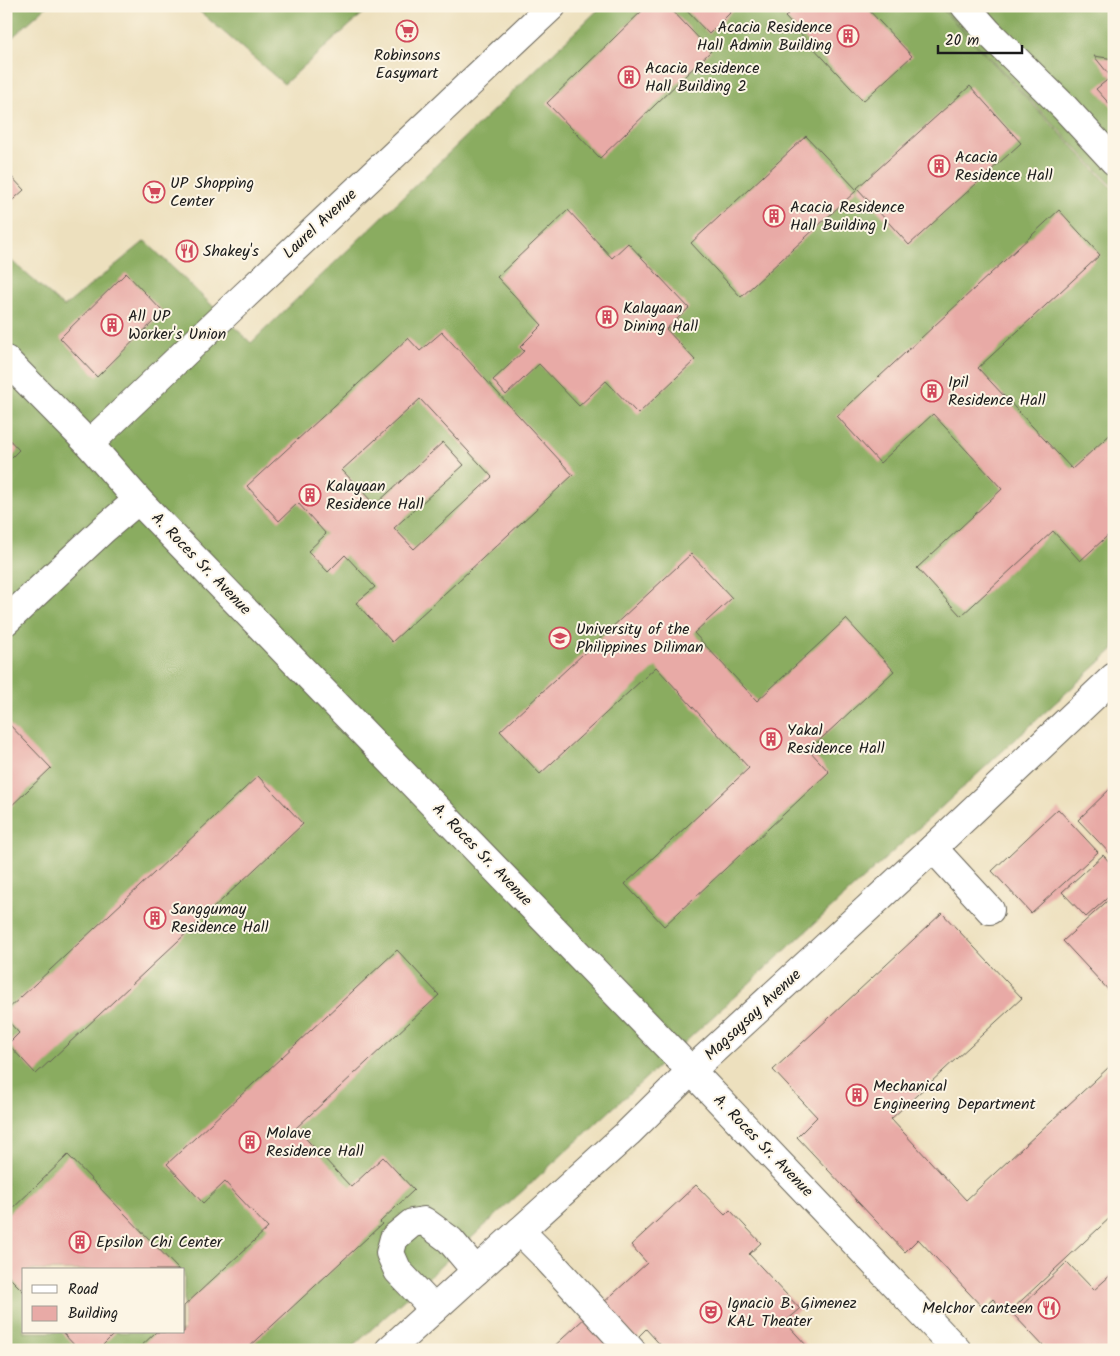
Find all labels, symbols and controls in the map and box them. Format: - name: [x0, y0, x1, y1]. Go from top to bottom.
- place label: Acacia Residence Hall Admin Building: [697, 15, 832, 58]
- supermarket icon: Robinsons Easymart: [395, 19, 419, 43]
- scale bar: [938, 22, 1021, 54]
- building icon: Acacia Residence Hall Admin Building: [836, 24, 860, 48]
- text: 20 m: [945, 29, 979, 53]
- place label: Robinsons Easymart: [374, 43, 441, 86]
- place label: Acacia Residence Hall Building 2: [645, 56, 759, 99]
- building icon: Acacia Residence Hall Building 2: [617, 65, 641, 89]
- place label: Acacia Residence Hall: [955, 145, 1053, 188]
- building icon: Acacia Residence Hall: [927, 154, 951, 178]
- place label: UP Shopping Center: [170, 171, 254, 214]
- supermarket icon: UP Shopping Center: [142, 180, 166, 204]
- street label: Laurel Avenue: [277, 183, 363, 265]
- place label: Acacia Residence Hall Building 1: [790, 195, 904, 238]
- building icon: Acacia Residence Hall Building 1: [762, 204, 786, 228]
- restaurant icon: Shakey's: [175, 239, 199, 263]
- place label: Shakey's: [203, 239, 259, 264]
- place label: Kalayaan Dining Hall: [623, 296, 698, 339]
- place label: All UP Worker's Union: [128, 304, 226, 347]
- building icon: Kalayaan Dining Hall: [595, 305, 619, 329]
- building icon: All UP Worker's Union: [100, 313, 124, 337]
- place label: Ipil Residence Hall: [948, 370, 1046, 413]
- building icon: Ipil Residence Hall: [920, 379, 944, 403]
- place label: Kalayaan Residence Hall: [326, 474, 424, 517]
- building icon: Kalayaan Residence Hall: [298, 483, 322, 507]
- street label: A. Roces Sr. Avenue: [145, 507, 257, 621]
- place label: University of the Philippines Diliman: [576, 617, 704, 660]
- school or university icon: University of the Philippines Diliman: [548, 626, 572, 650]
- place label: Yakal Residence Hall: [787, 718, 885, 761]
- building icon: Yakal Residence Hall: [759, 727, 783, 751]
- street label: A. Roces Sr. Avenue: [426, 798, 538, 912]
- place label: Sanggumay Residence Hall: [171, 897, 269, 940]
- building icon: Sanggumay Residence Hall: [143, 906, 167, 930]
- street label: Magsaysay Avenue: [699, 963, 807, 1067]
- place label: Mechanical Engineering Department: [873, 1074, 1036, 1117]
- building icon: Mechanical Engineering Department: [845, 1083, 869, 1107]
- street label: A. Roces Sr. Avenue: [707, 1089, 819, 1203]
- place label: Molave Residence Hall: [266, 1121, 364, 1164]
- building icon: Molave Residence Hall: [238, 1130, 262, 1154]
- building icon: Epsilon Chi Center: [68, 1230, 92, 1254]
- place label: Epsilon Chi Center: [96, 1230, 224, 1255]
- legend: [22, 1268, 185, 1334]
- text: Road: [68, 1278, 99, 1302]
- place label: Ignacio B. Gimenez KAL Theater: [727, 1291, 857, 1334]
- place label: Melchor canteen: [922, 1296, 1033, 1321]
- restaurant icon: Melchor canteen: [1037, 1296, 1061, 1320]
- theatre icon: Ignacio B. Gimenez KAL Theater: [699, 1300, 723, 1324]
- text: Building: [68, 1302, 118, 1326]

